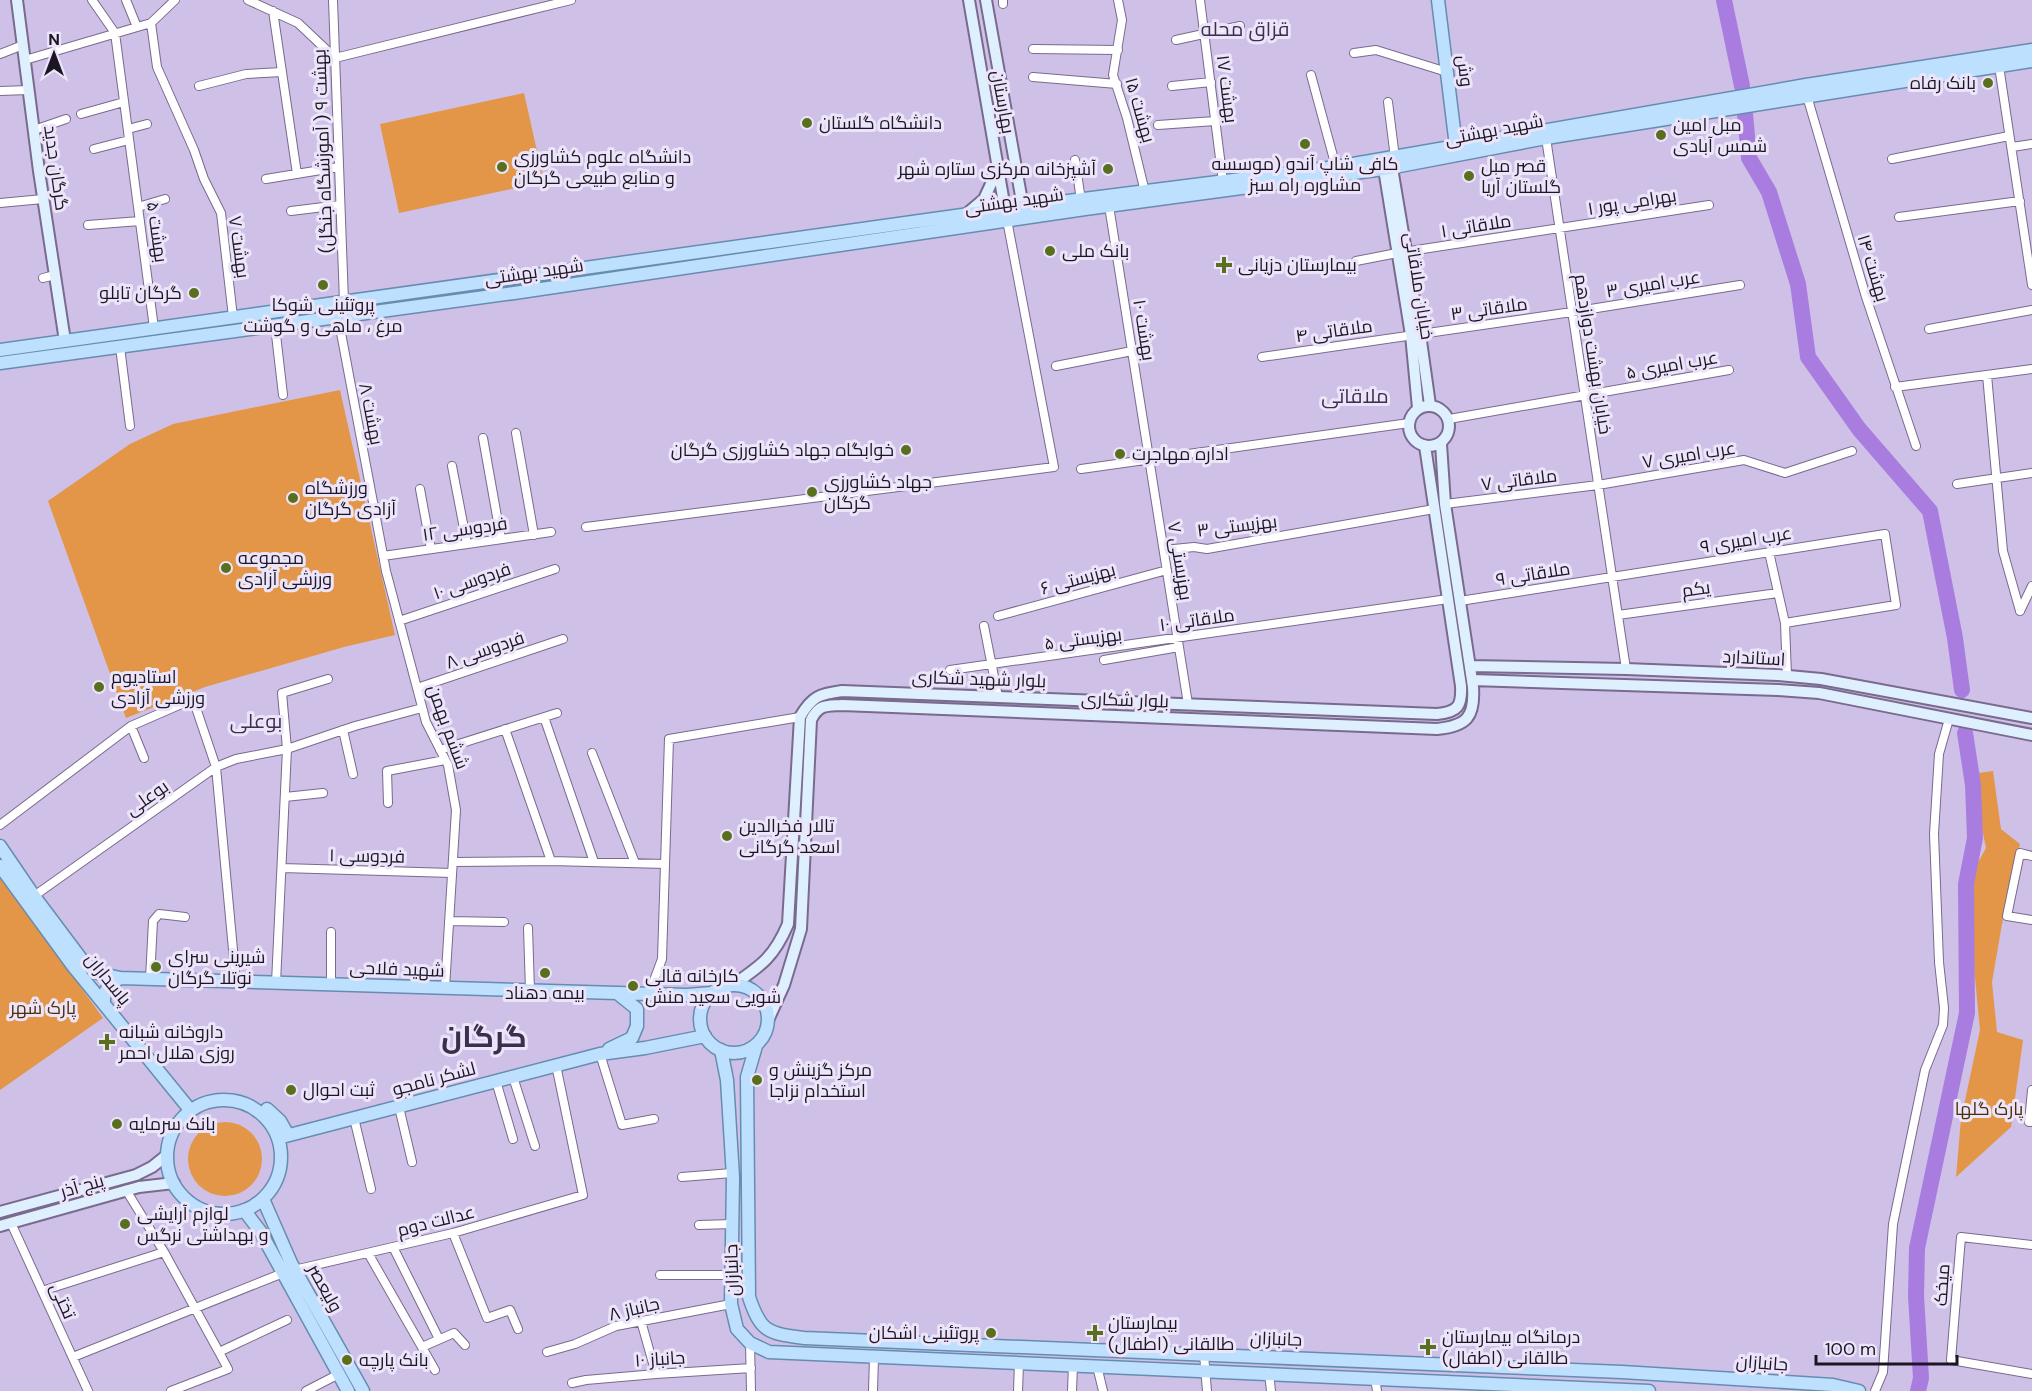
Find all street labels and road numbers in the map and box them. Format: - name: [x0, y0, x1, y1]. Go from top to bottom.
- street label: بهشت ۹ ( آموزشگاه جنگل): [307, 48, 339, 254]
- street label: بهشت ۱۷: [1211, 54, 1243, 124]
- street label: وش: [1451, 54, 1479, 88]
- street label: بهارستان: [986, 68, 1020, 136]
- street label: بهشت ۱۵: [1119, 74, 1161, 146]
- street label: شهید بهشتی: [1443, 109, 1545, 151]
- street label: گرگان جدید: [38, 124, 74, 212]
- street label: شهید بهشتی: [963, 182, 1065, 220]
- street label: ۱ بهرامی پور: [1586, 183, 1678, 221]
- street label: بهشت ۵: [141, 200, 173, 264]
- street label: ملاقاتی ۱: [1439, 209, 1513, 243]
- street label: بهشت ۷: [223, 214, 255, 280]
- street label: خیابان ملاقاتی: [1399, 231, 1439, 341]
- street label: بهشت ۱۴: [1851, 231, 1895, 305]
- street label: شهید بهشتی: [483, 253, 585, 291]
- street label: ۳ عرب امیری: [1604, 265, 1702, 303]
- street label: خیابان بهشت دوازدهم: [1568, 272, 1618, 436]
- street label: ملاقاتی ۳: [1449, 292, 1529, 326]
- street label: بهشت ۱۰: [1127, 298, 1161, 362]
- street label: ملاقاتی ۴: [1294, 314, 1374, 348]
- street label: ۵ عرب امیری: [1624, 345, 1720, 385]
- street label: ۸ بهشت: [353, 381, 389, 447]
- street label: ۷ عرب امیری: [1641, 436, 1737, 474]
- street label: ۷ ملاقاتی: [1480, 463, 1558, 497]
- street label: ۳ بهزیستی: [1196, 509, 1278, 543]
- street label: ۱۲ فردوسی: [421, 511, 509, 547]
- street label: ۷ بهزیستی: [1162, 520, 1198, 602]
- street label: ۹ عرب امیری: [1698, 521, 1794, 559]
- street label: ملاقاتی ۹: [1494, 556, 1572, 592]
- street label: ۱۰ فردوسی: [430, 557, 514, 605]
- street label: بهزیستی ۶: [1038, 557, 1118, 601]
- street label: یکم: [1680, 575, 1712, 603]
- street label: ۱۰ ملاقاتی: [1158, 603, 1236, 637]
- street label: ۵ بهزیستی: [1043, 622, 1123, 656]
- street label: ۸ فردوسی: [442, 625, 528, 675]
- street label: استاندارد: [1722, 644, 1786, 672]
- street label: بلوار شهید شکاری: [911, 665, 1047, 693]
- street label: ششم بهمن: [422, 681, 474, 773]
- street label: بلوار شکاری: [1081, 686, 1169, 714]
- street label: بوعلی: [121, 775, 173, 821]
- street label: ۱ فردوسی: [329, 843, 405, 869]
- street label: پاسداران: [79, 948, 137, 1010]
- street label: شهید فلاحی: [349, 955, 445, 983]
- street label: لشکر نامجو: [390, 1056, 478, 1102]
- street label: پنج آذر: [56, 1168, 107, 1204]
- street label: عدالت دوم: [395, 1200, 477, 1242]
- street label: جانبازان: [719, 1243, 745, 1297]
- street label: ولیعصر: [301, 1259, 348, 1316]
- street label: میخک: [1929, 1263, 1955, 1307]
- street label: تختی: [45, 1279, 82, 1323]
- street label: جانباز ۸: [606, 1292, 662, 1326]
- street label: جانبازان: [1249, 1326, 1303, 1352]
- street label: ۱۰ جانباز: [634, 1345, 686, 1373]
- street label: جانبازان: [1735, 1349, 1789, 1377]

